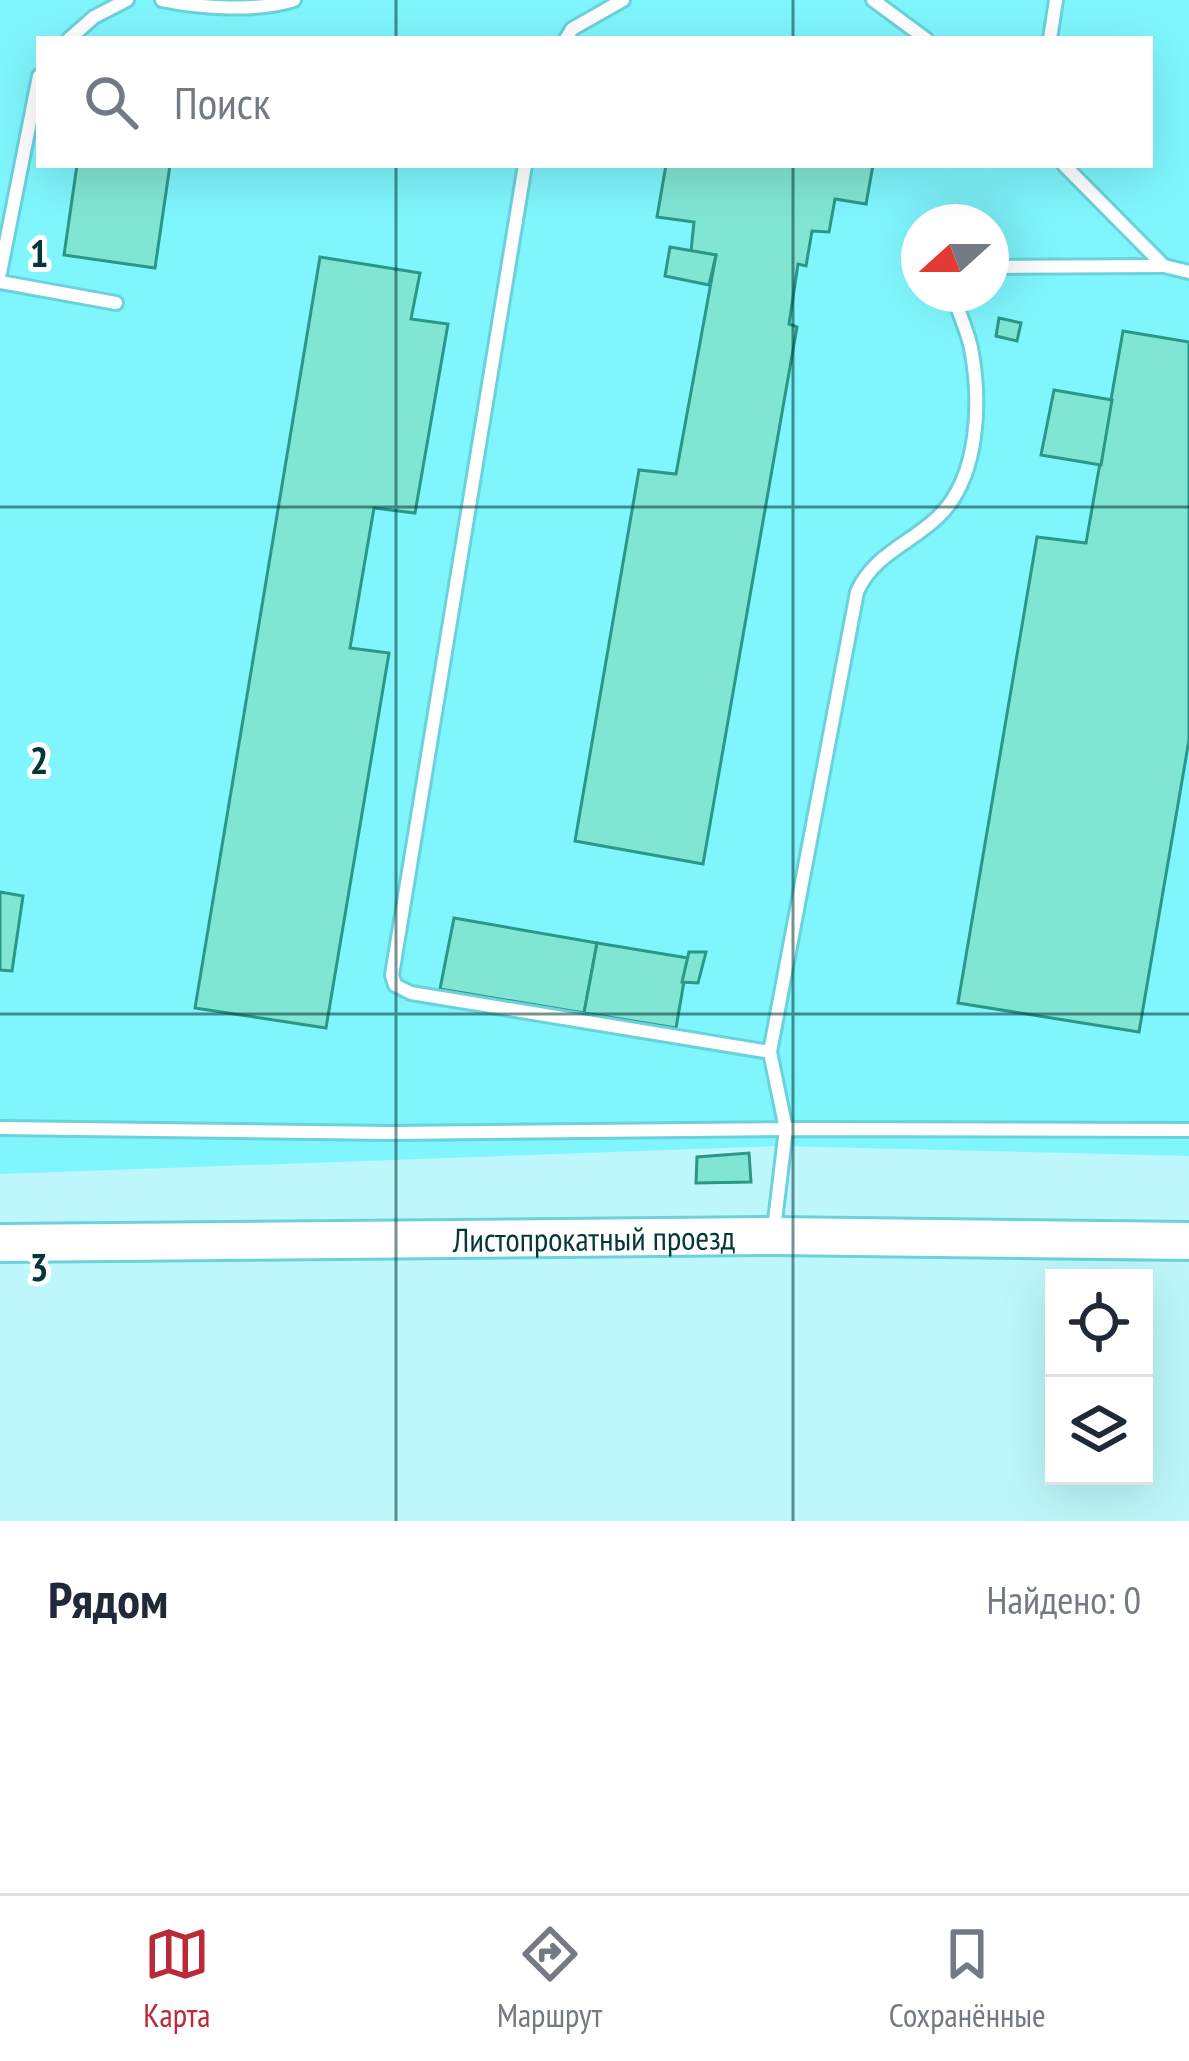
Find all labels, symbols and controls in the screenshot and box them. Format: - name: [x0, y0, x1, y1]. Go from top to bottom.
- search box: [36, 36, 1153, 168]
- icon: search: [78, 69, 144, 135]
- text: Поиск: [174, 73, 270, 131]
- north arrow: [901, 204, 1009, 312]
- text: 1: [30, 227, 48, 278]
- text: 2: [30, 734, 48, 785]
- street label: Листопрокатный проезд: [452, 1215, 735, 1260]
- text: 3: [30, 1241, 48, 1292]
- map controls: [1045, 1269, 1153, 1485]
- button: locate: [1045, 1269, 1153, 1377]
- button: layers: [1045, 1377, 1153, 1485]
- text: Рядом: [48, 1566, 168, 1632]
- text: Найдено: 0: [987, 1574, 1141, 1625]
- tab: Карта: [143, 1921, 210, 2036]
- tab: Маршрут: [497, 1921, 602, 2036]
- tab: Сохранённые: [889, 1921, 1046, 2036]

